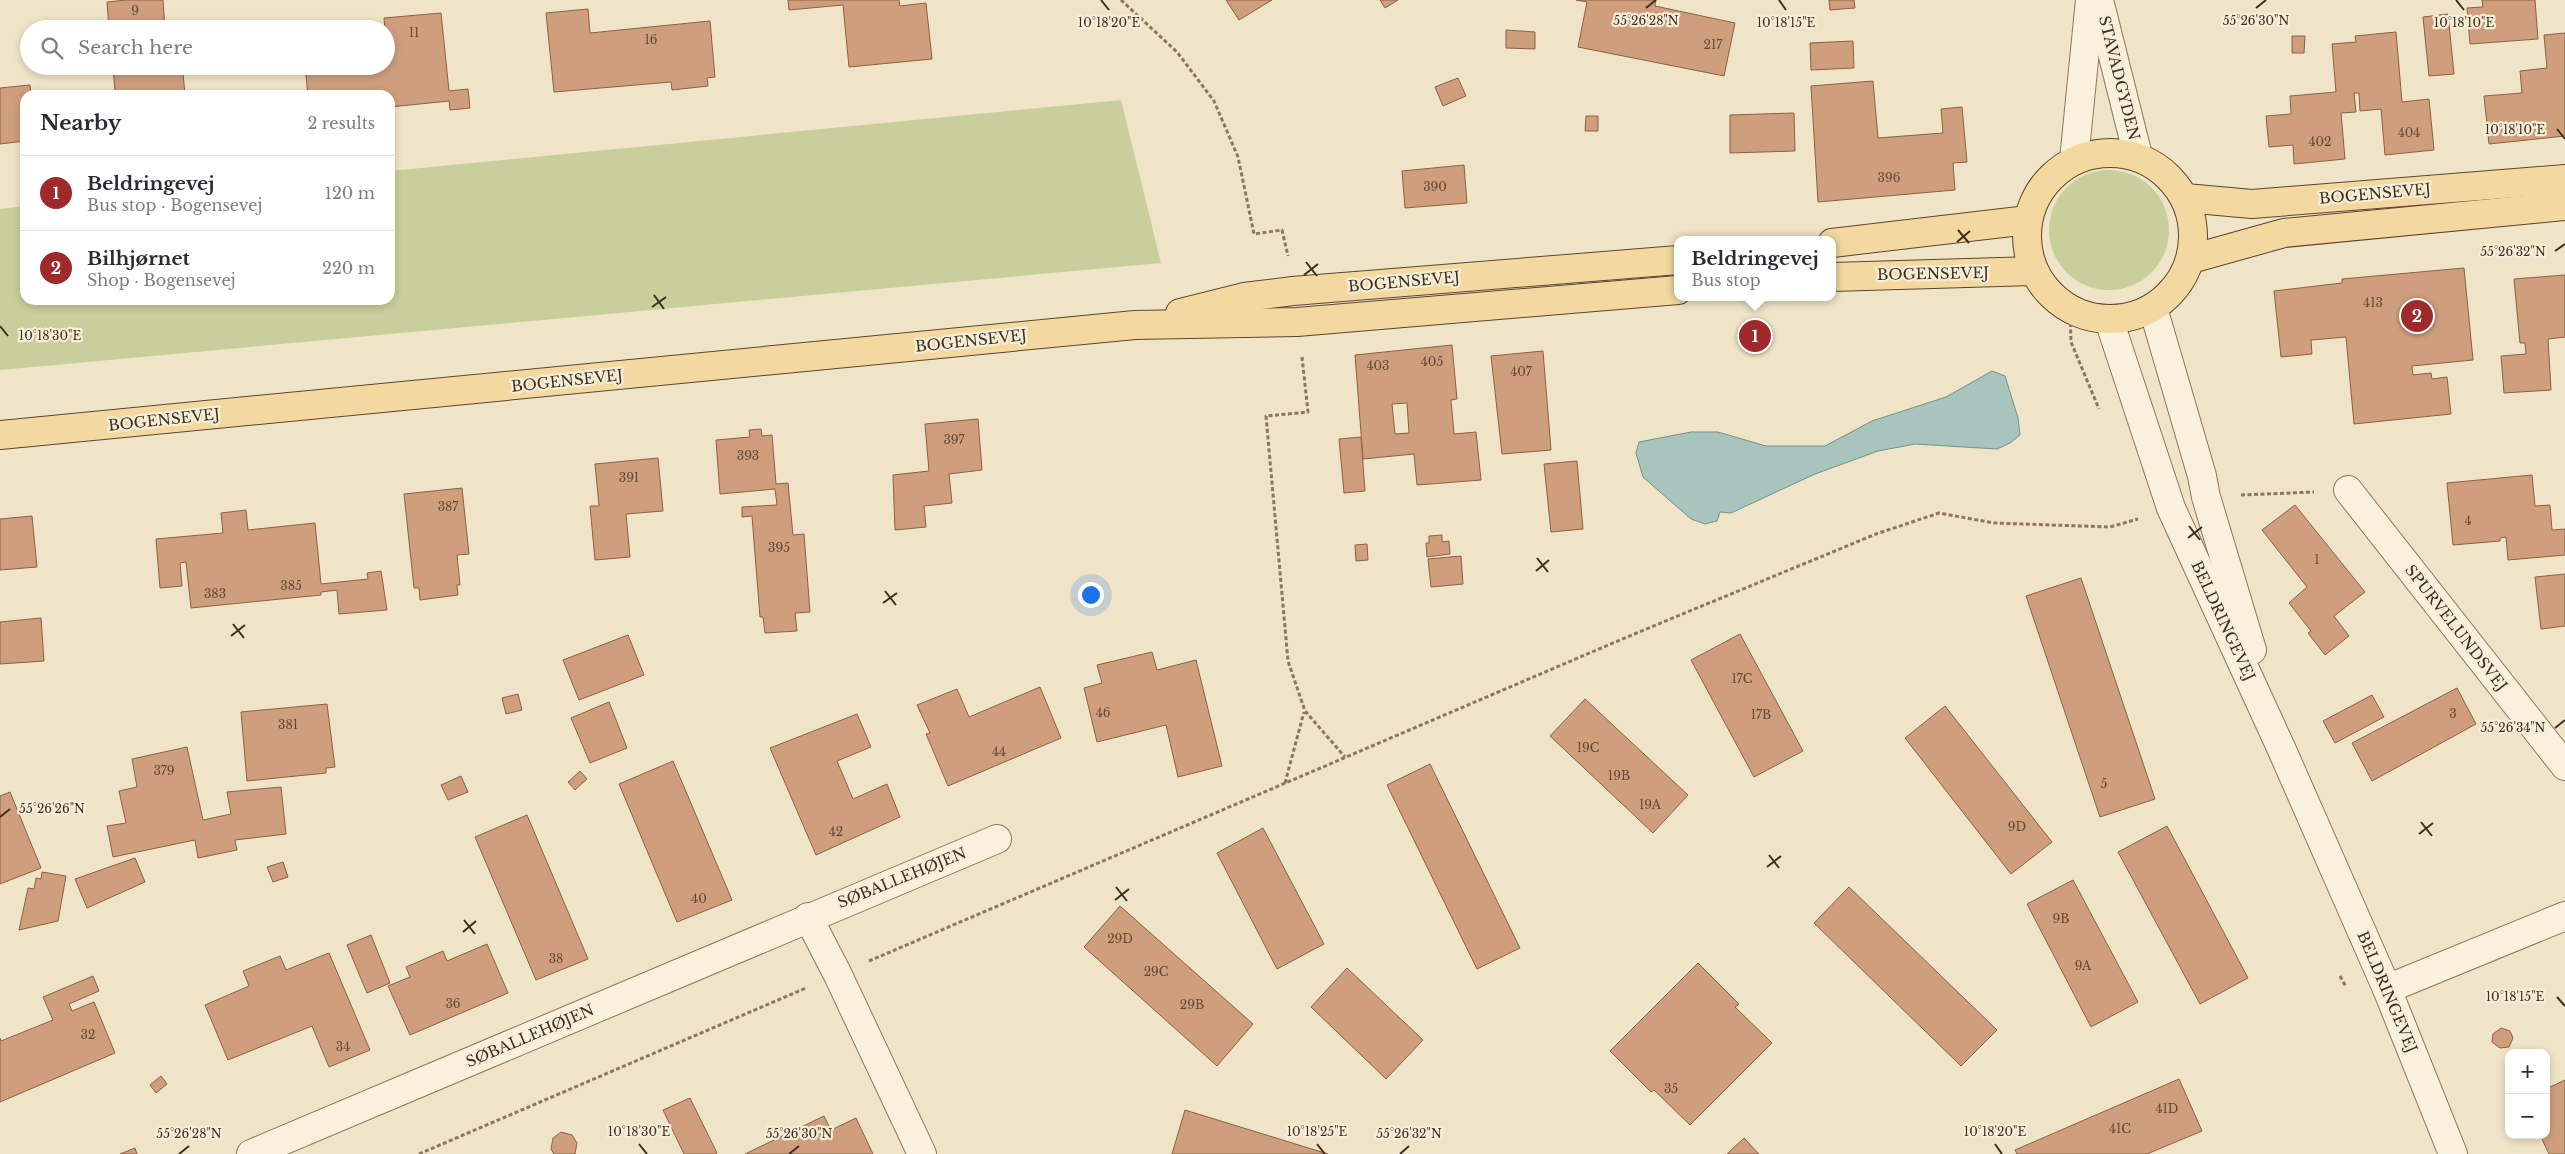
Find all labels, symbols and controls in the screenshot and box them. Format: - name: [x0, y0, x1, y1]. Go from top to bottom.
- house number: 9: [131, 3, 139, 18]
- text: 55°26'28"N: [1613, 13, 1679, 28]
- text: 55°26'30"N: [2223, 13, 2290, 28]
- street label: STAVADGYDEN: [2095, 14, 2144, 142]
- text: 10°18'20"E: [1078, 15, 1140, 30]
- text: 10°18'15"E: [1757, 15, 1816, 30]
- text: 10°18'10"E: [2434, 15, 2494, 30]
- search box: [20, 20, 395, 75]
- house number: 11: [409, 25, 419, 40]
- house number: 16: [644, 32, 658, 47]
- icon: search: [38, 34, 66, 62]
- text: Search here: [78, 36, 193, 59]
- house number: 217: [1704, 37, 1723, 52]
- text: Nearby: [40, 110, 121, 136]
- text: 2 results: [307, 113, 375, 133]
- text: 10°18'10"E: [2485, 122, 2545, 137]
- house number: 404: [2398, 125, 2420, 140]
- house number: 402: [2309, 134, 2331, 149]
- house number: 396: [1878, 170, 1901, 185]
- text: Beldringevej: [87, 172, 215, 195]
- house number: 390: [1423, 179, 1447, 194]
- street label: BOGENSEVEJ: [2318, 179, 2432, 208]
- text: 1: [53, 183, 59, 203]
- text: 120 m: [325, 183, 375, 203]
- text: Bus stop · Bogensevej: [87, 195, 262, 215]
- popup: [1674, 236, 1836, 301]
- text: 55°26'32"N: [2480, 244, 2546, 259]
- text: Bilhjørnet: [87, 247, 190, 270]
- text: Beldringevej: [1691, 247, 1819, 270]
- text: 2: [51, 258, 61, 278]
- text: 220 m: [322, 258, 375, 278]
- street label: BOGENSEVEJ: [1877, 263, 1989, 284]
- street label: BOGENSEVEJ: [1347, 267, 1461, 296]
- text: Shop · Bogensevej: [87, 270, 236, 290]
- text: Bus stop: [1691, 270, 1761, 290]
- house number: 413: [2363, 295, 2383, 310]
- pin: 2: [2401, 297, 2433, 335]
- pin: 1: [1739, 317, 1771, 355]
- street label: BOGENSEVEJ: [914, 325, 1028, 356]
- text: 10°18'30"E: [19, 328, 81, 343]
- house number: 405: [1421, 354, 1443, 369]
- house number: 403: [1367, 358, 1389, 373]
- house number: 407: [1510, 364, 1533, 379]
- street label: BOGENSEVEJ: [510, 365, 624, 396]
- street label: BOGENSEVEJ: [107, 404, 221, 435]
- house number: 397: [943, 432, 966, 447]
- house number: 393: [737, 448, 759, 463]
- house number: 391: [619, 470, 639, 485]
- house number: 387: [438, 499, 459, 514]
- house number: 4: [2464, 513, 2472, 528]
- house number: 395: [768, 540, 790, 555]
- house number: 1: [2314, 552, 2320, 567]
- street label: BELDRINGEVEJ: [2187, 558, 2260, 684]
- street label: SPURVELUNDSVEJ: [2401, 561, 2512, 695]
- house number: 385: [280, 578, 302, 593]
- your location: [1078, 582, 1104, 608]
- house number: 383: [204, 586, 226, 601]
- house number: 17C: [1731, 671, 1753, 686]
- house number: 46: [1096, 705, 1111, 720]
- house number: 3: [2449, 706, 2457, 721]
- house number: 17B: [1751, 707, 1771, 722]
- house number: 381: [278, 717, 298, 732]
- text: 55°26'34"N: [2481, 720, 2546, 735]
- house number: 19C: [1577, 740, 1599, 755]
- house number: 44: [992, 744, 1006, 759]
- house number: 379: [153, 763, 175, 778]
- house number: 19B: [1608, 768, 1630, 783]
- house number: 5: [2101, 776, 2108, 791]
- house number: 19A: [1639, 797, 1662, 812]
- text: 55°26'26"N: [19, 801, 85, 816]
- house number: 9D: [2008, 819, 2026, 834]
- house number: 42: [829, 824, 843, 839]
- street label: SØBALLEHØJEN: [835, 843, 969, 912]
- house number: 40: [691, 891, 707, 906]
- house number: 9B: [2053, 911, 2069, 926]
- street label: BELDRINGEVEJ: [2353, 928, 2422, 1056]
- house number: 29D: [1107, 931, 1133, 946]
- house number: 38: [549, 951, 563, 966]
- house number: 9A: [2075, 958, 2092, 973]
- house number: 29C: [1144, 964, 1168, 979]
- text: 10°18'15"E: [2486, 989, 2545, 1004]
- house number: 36: [445, 996, 461, 1011]
- house number: 29B: [1180, 997, 1204, 1012]
- street label: SØBALLEHØJEN: [463, 1000, 597, 1071]
- house number: 32: [81, 1027, 95, 1042]
- house number: 34: [336, 1039, 350, 1054]
- map controls: [2505, 1049, 2550, 1139]
- button: +: [2505, 1049, 2550, 1094]
- house number: 35: [1664, 1081, 1678, 1096]
- button: −: [2505, 1094, 2550, 1139]
- house number: 41D: [2156, 1101, 2178, 1116]
- house number: 41C: [2109, 1121, 2131, 1136]
- text: 10°18'30"E: [608, 1124, 670, 1139]
- text: 10°18'25"E: [1287, 1124, 1348, 1139]
- text: 10°18'20"E: [1964, 1124, 2026, 1139]
- text: 55°26'28"N: [156, 1126, 222, 1141]
- text: 55°26'30"N: [766, 1126, 833, 1141]
- text: 55°26'32"N: [1376, 1126, 1442, 1141]

